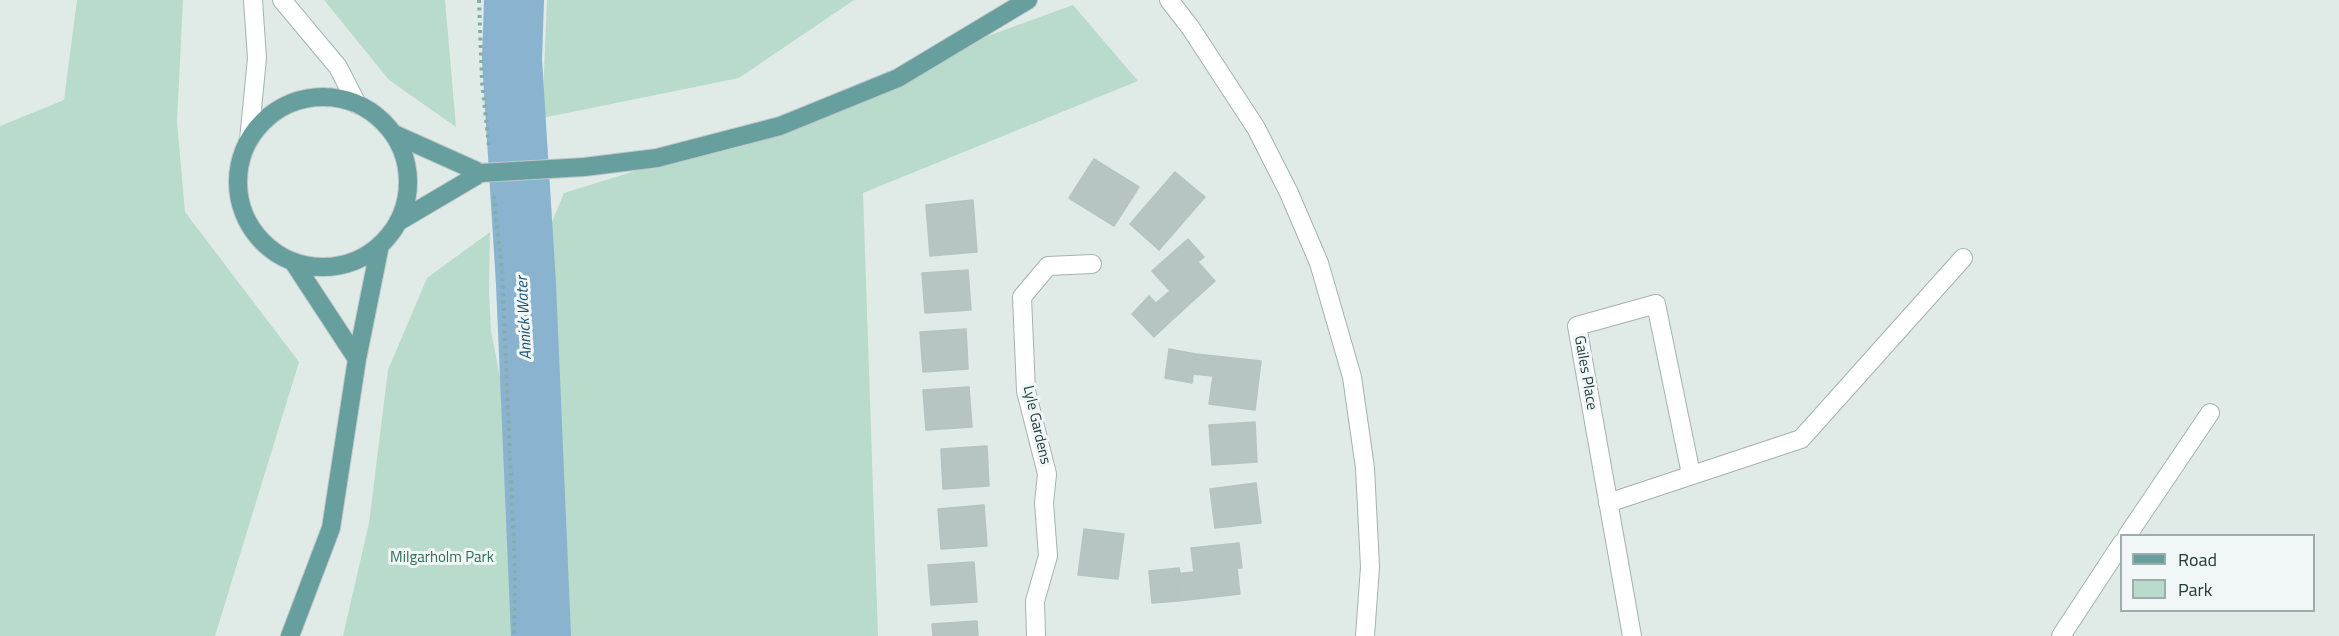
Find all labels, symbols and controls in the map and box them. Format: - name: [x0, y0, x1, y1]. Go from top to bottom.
- water label: Annick Water: [513, 276, 537, 360]
- street label: Gailes Place: [1570, 334, 1600, 412]
- street label: Lyle Gardens: [1018, 384, 1054, 466]
- legend: [2120, 534, 2315, 612]
- text: Road: [2178, 546, 2217, 573]
- park label: Milgarholm Park: [390, 549, 494, 567]
- text: Park: [2178, 576, 2212, 603]

